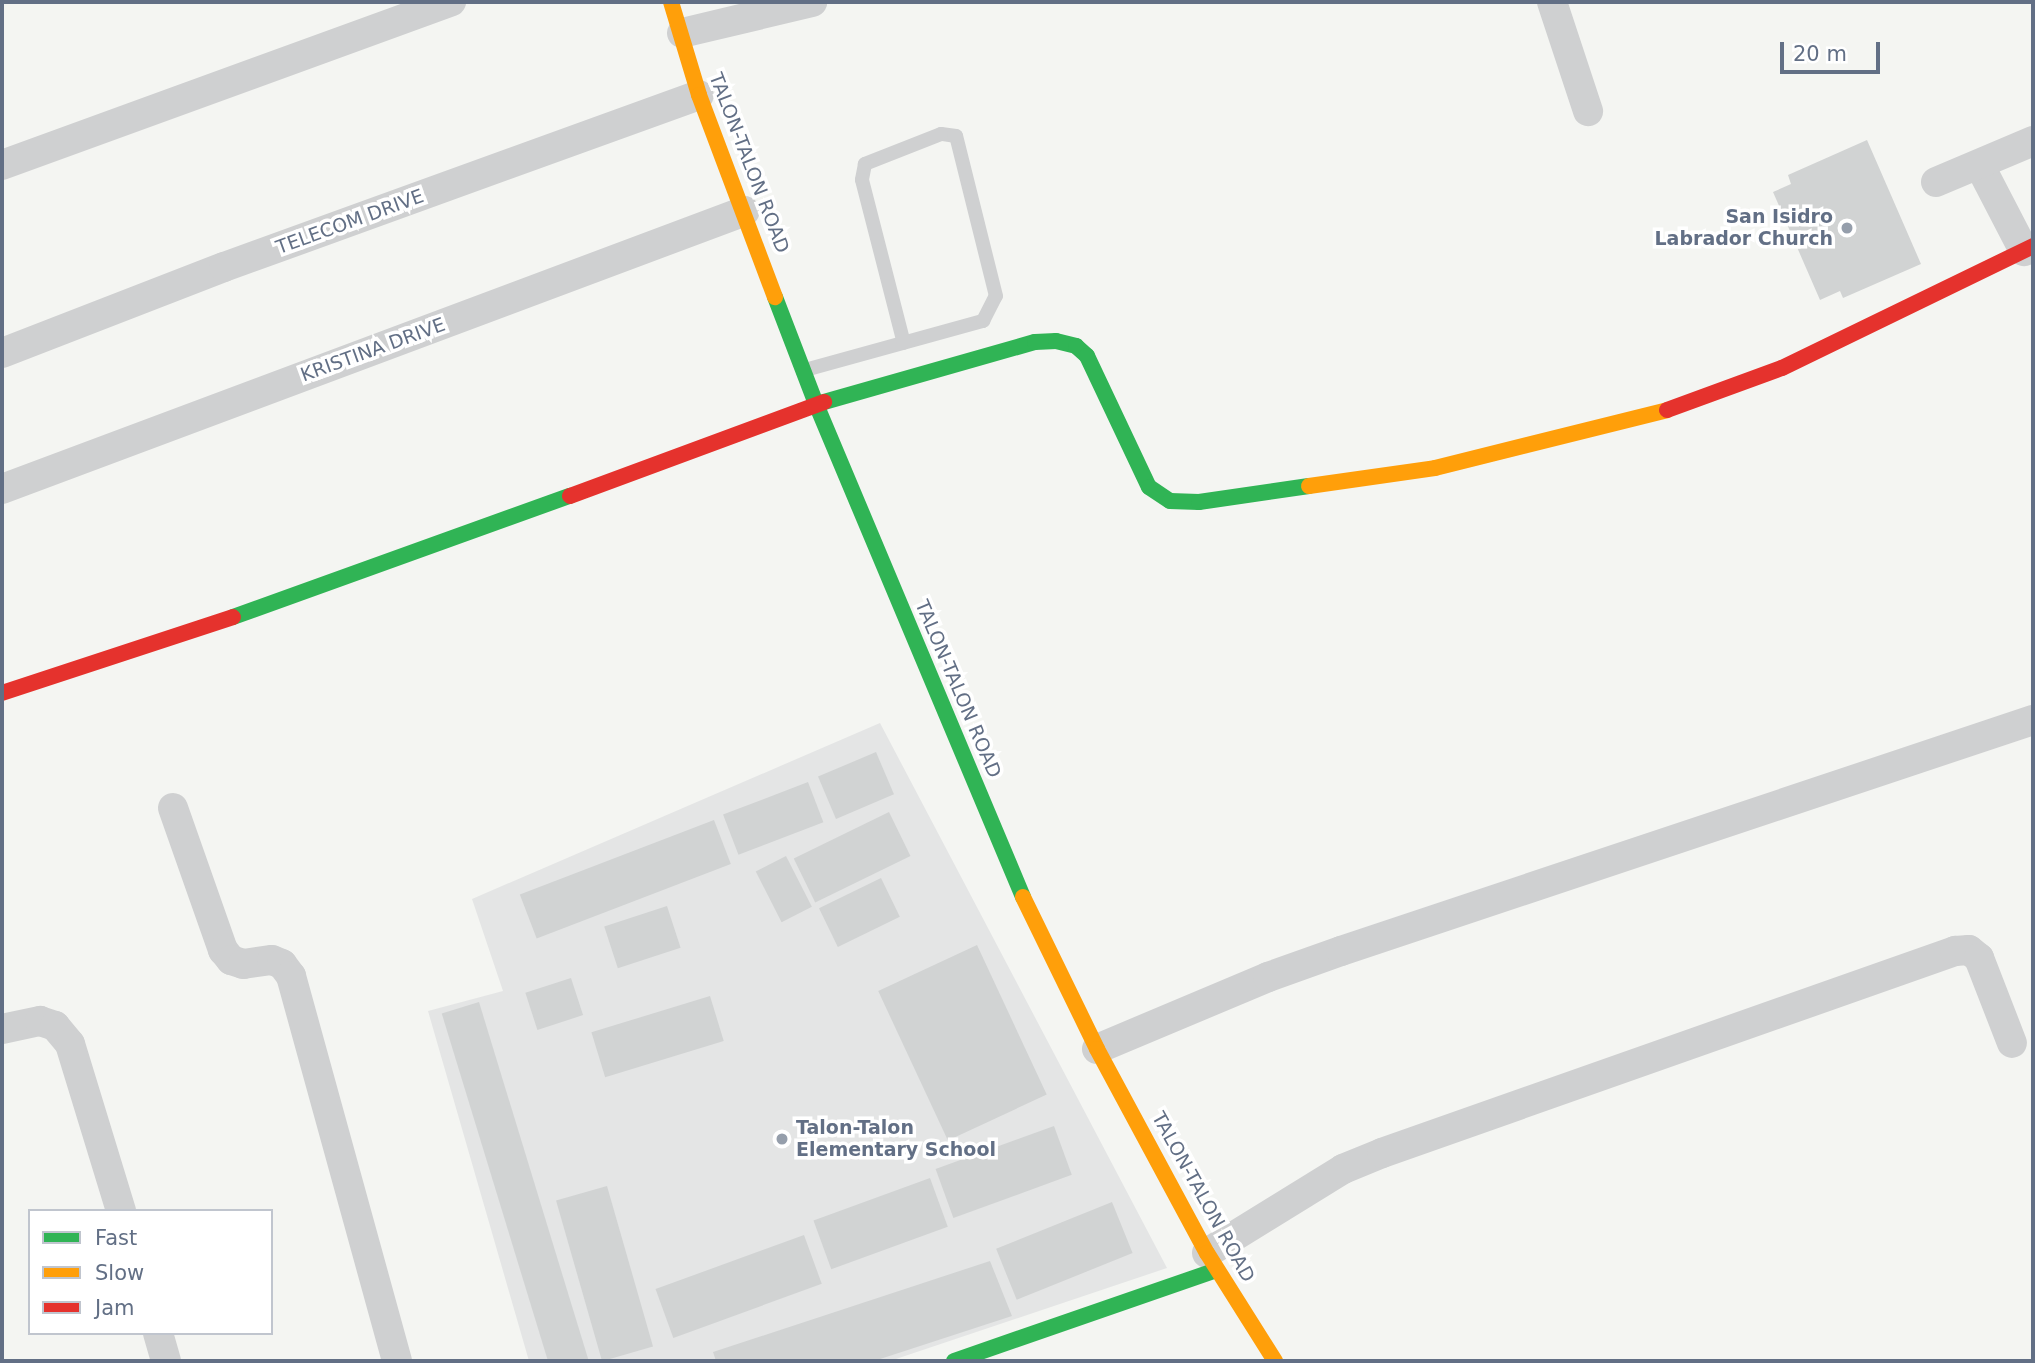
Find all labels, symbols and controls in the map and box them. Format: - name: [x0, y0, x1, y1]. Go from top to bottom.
- scale bar: [1783, 28, 1883, 72]
- text: 20 m: [1793, 42, 1847, 66]
- street label: TALON-TALON ROAD: [704, 70, 794, 256]
- street label: TELECOM DRIVE: [273, 185, 427, 259]
- place label: San Isidro Labrador Church: [1654, 206, 1833, 250]
- marker: San Isidro Labrador Church: [1839, 220, 1855, 236]
- street label: KRISTINA DRIVE: [298, 313, 448, 387]
- street label: TALON-TALON ROAD: [910, 597, 1006, 781]
- street label: TALON-TALON ROAD: [1147, 1108, 1259, 1286]
- place label: Talon-Talon Elementary School: [796, 1117, 996, 1161]
- marker: Talon-Talon Elementary School: [774, 1131, 790, 1147]
- legend: [28, 1209, 273, 1335]
- text: Fast: [95, 1226, 137, 1250]
- text: Slow: [95, 1261, 144, 1285]
- text: Jam: [95, 1296, 135, 1320]

